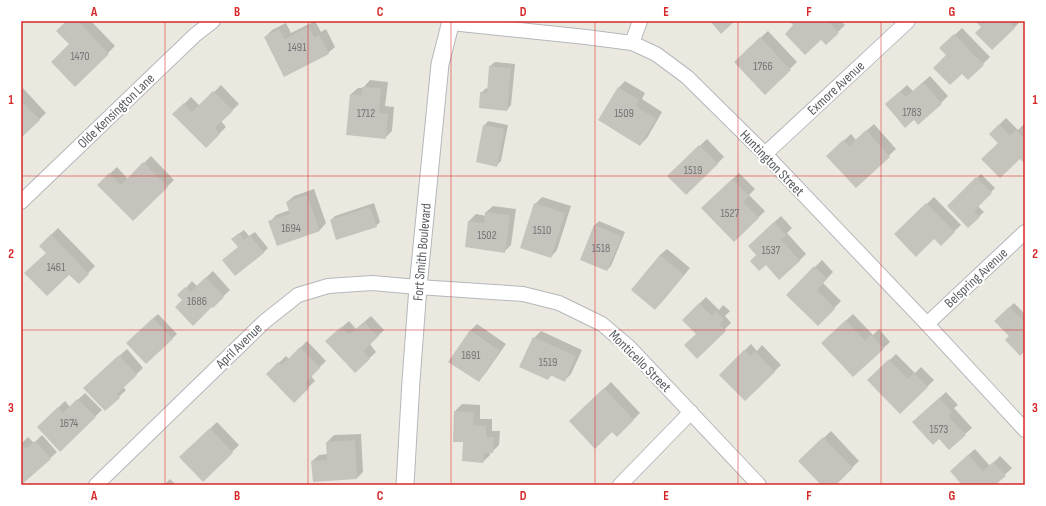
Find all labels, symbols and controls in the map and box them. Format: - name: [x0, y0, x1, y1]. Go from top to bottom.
- text: A: [90, 4, 98, 20]
- text: B: [234, 4, 240, 20]
- text: C: [377, 4, 384, 20]
- text: D: [520, 4, 527, 20]
- text: E: [663, 4, 669, 20]
- text: F: [806, 4, 812, 20]
- text: G: [949, 4, 956, 20]
- house number: 1491: [288, 40, 307, 55]
- house number: 1470: [70, 49, 90, 64]
- street label: Exmore Avenue: [804, 57, 868, 119]
- house number: 1766: [753, 59, 773, 74]
- street label: Olde Kensington Lane: [74, 70, 158, 152]
- text: 1: [8, 92, 14, 108]
- text: 1: [1032, 92, 1038, 108]
- house number: 1783: [902, 105, 922, 120]
- house number: 1712: [357, 106, 375, 121]
- house number: 1509: [614, 106, 634, 121]
- street label: Huntington Street: [736, 126, 808, 200]
- house number: 1519: [684, 163, 702, 178]
- street label: Fort Smith Boulevard: [409, 202, 435, 302]
- house number: 1527: [721, 206, 740, 221]
- house number: 1694: [281, 221, 301, 236]
- house number: 1510: [533, 223, 551, 238]
- house number: 1502: [477, 228, 497, 243]
- house number: 1518: [592, 241, 610, 256]
- house number: 1537: [762, 243, 781, 258]
- street label: Belspring Avenue: [941, 245, 1011, 311]
- text: 2: [8, 246, 14, 262]
- text: 2: [1032, 246, 1038, 262]
- house number: 1461: [47, 260, 66, 275]
- house number: 1686: [187, 294, 207, 309]
- street label: April Avenue: [212, 320, 266, 373]
- street label: Monticello Street: [605, 326, 675, 396]
- house number: 1691: [462, 348, 481, 363]
- house number: 1519: [539, 355, 557, 370]
- text: 3: [8, 400, 14, 416]
- text: 3: [1032, 400, 1038, 416]
- house number: 1674: [60, 416, 78, 431]
- house number: 1573: [930, 422, 948, 437]
- text: A: [90, 488, 98, 504]
- text: B: [234, 488, 240, 504]
- text: C: [377, 488, 384, 504]
- text: D: [520, 488, 527, 504]
- text: E: [663, 488, 669, 504]
- text: F: [806, 488, 812, 504]
- text: G: [949, 488, 956, 504]

